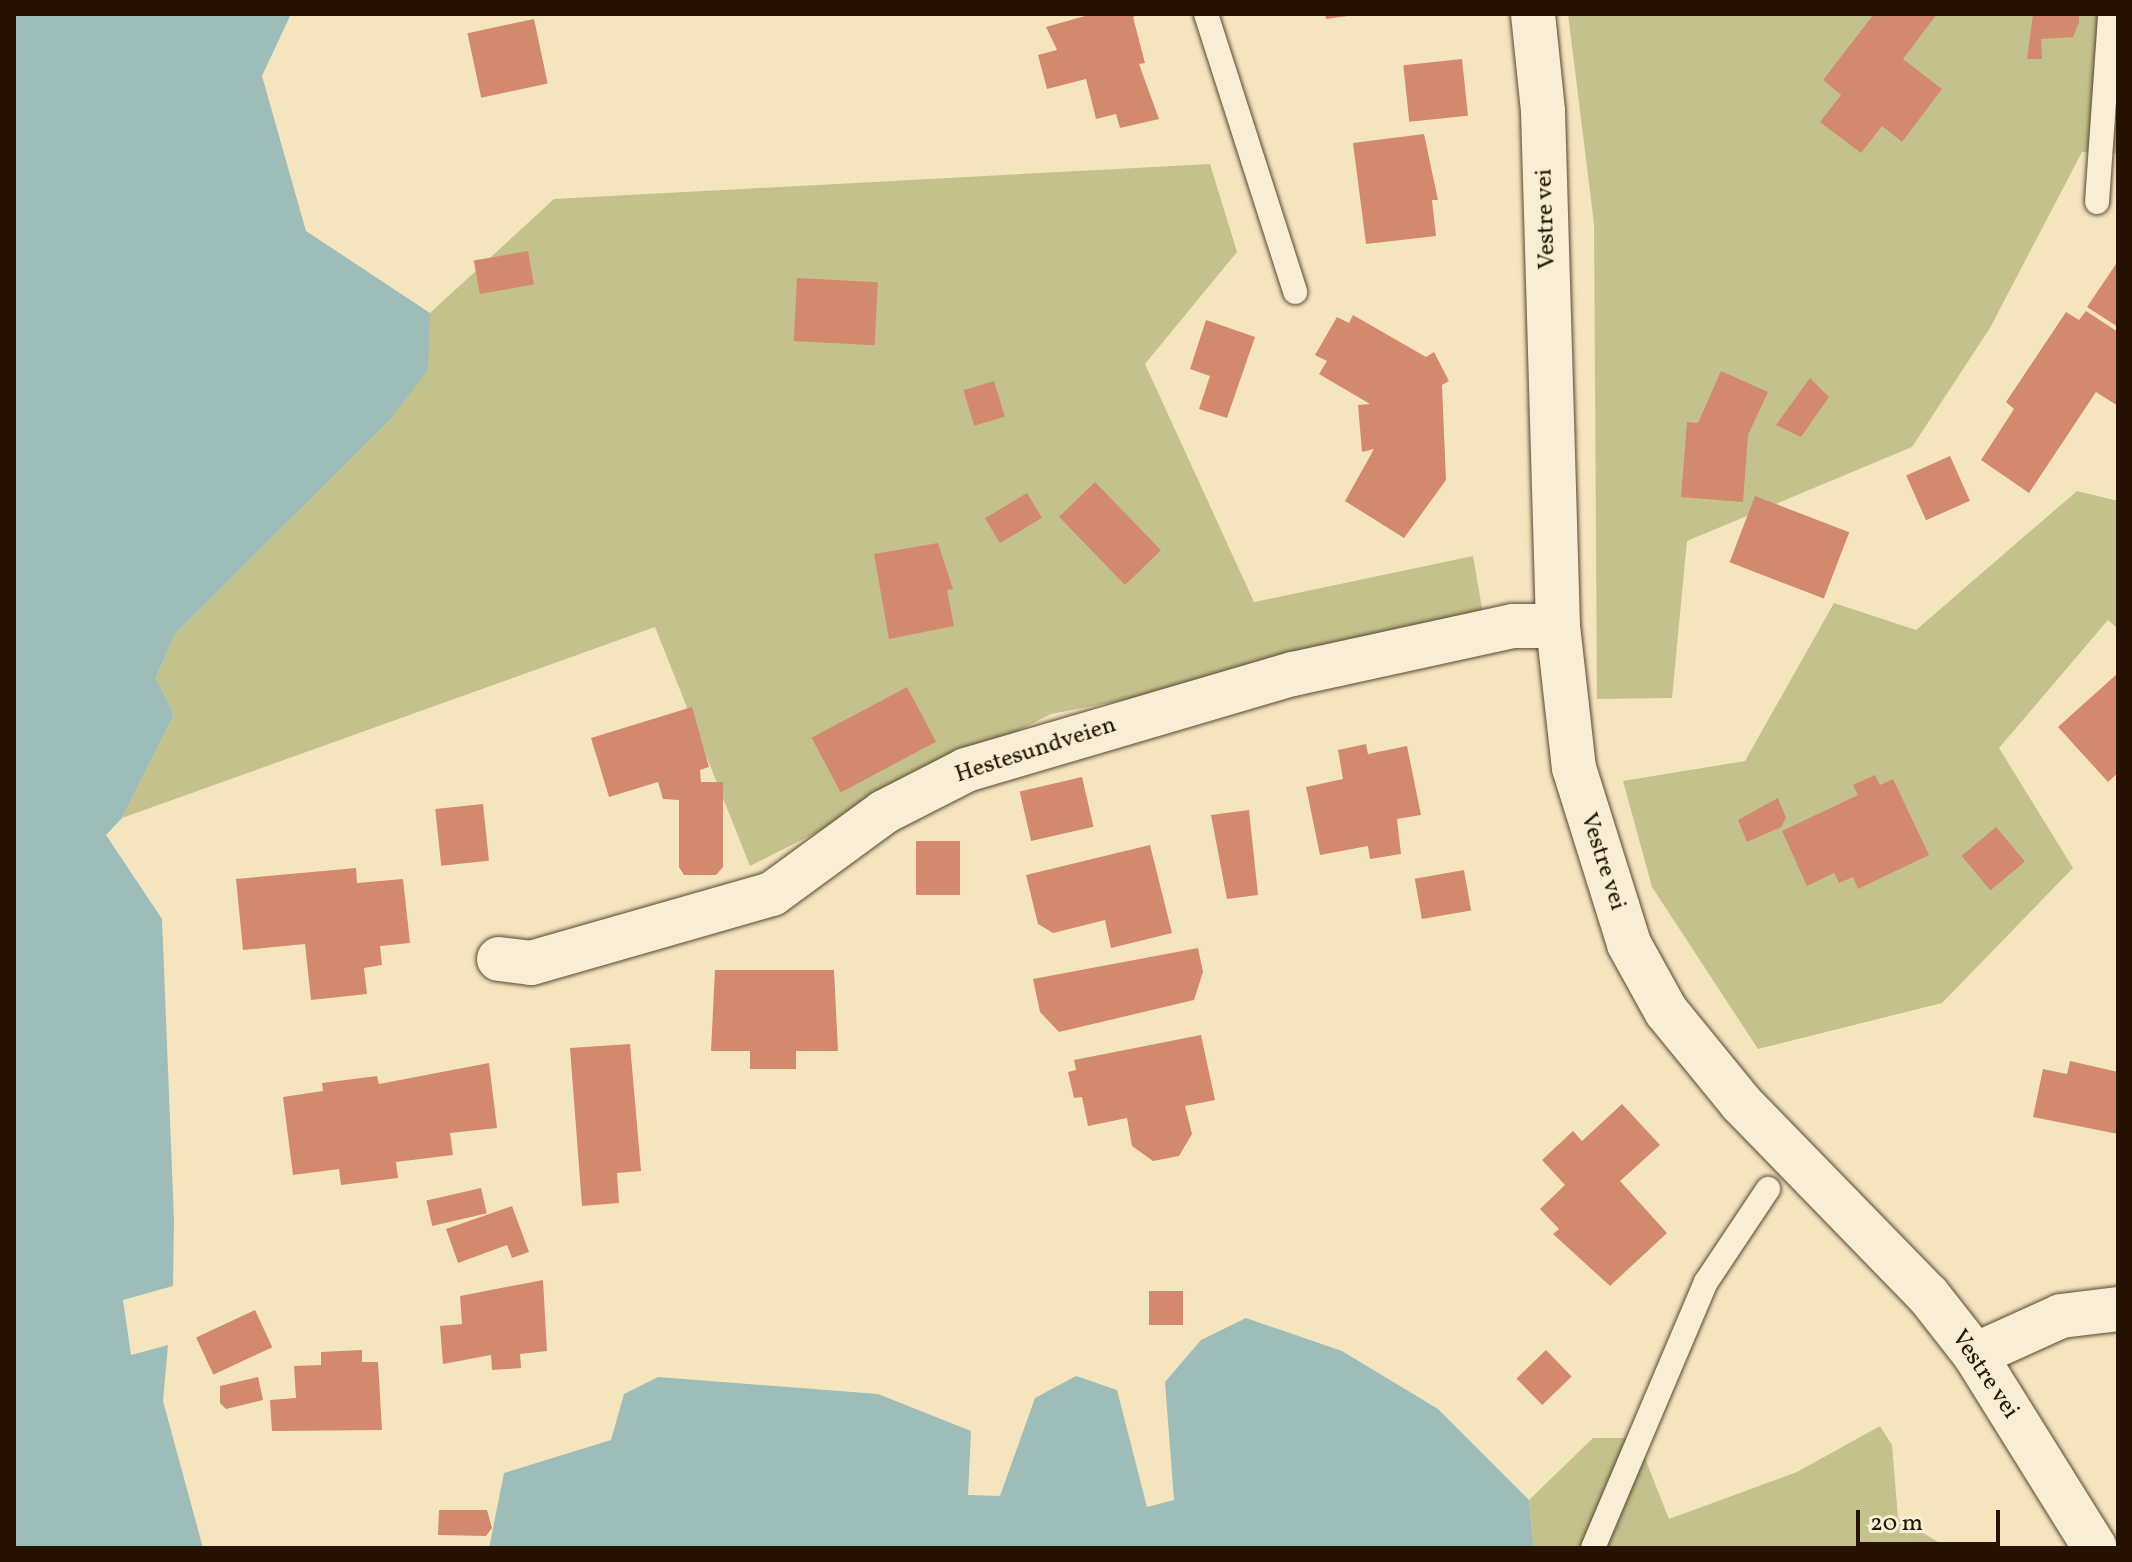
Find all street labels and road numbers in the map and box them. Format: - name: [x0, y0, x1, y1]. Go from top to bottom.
- street label: Vestre vei: [1531, 168, 1563, 270]
- street label: Hestesundveien: [952, 711, 1120, 791]
- street label: Vestre vei: [1573, 809, 1631, 915]
- street label: Vestre vei: [1944, 1325, 2024, 1425]

